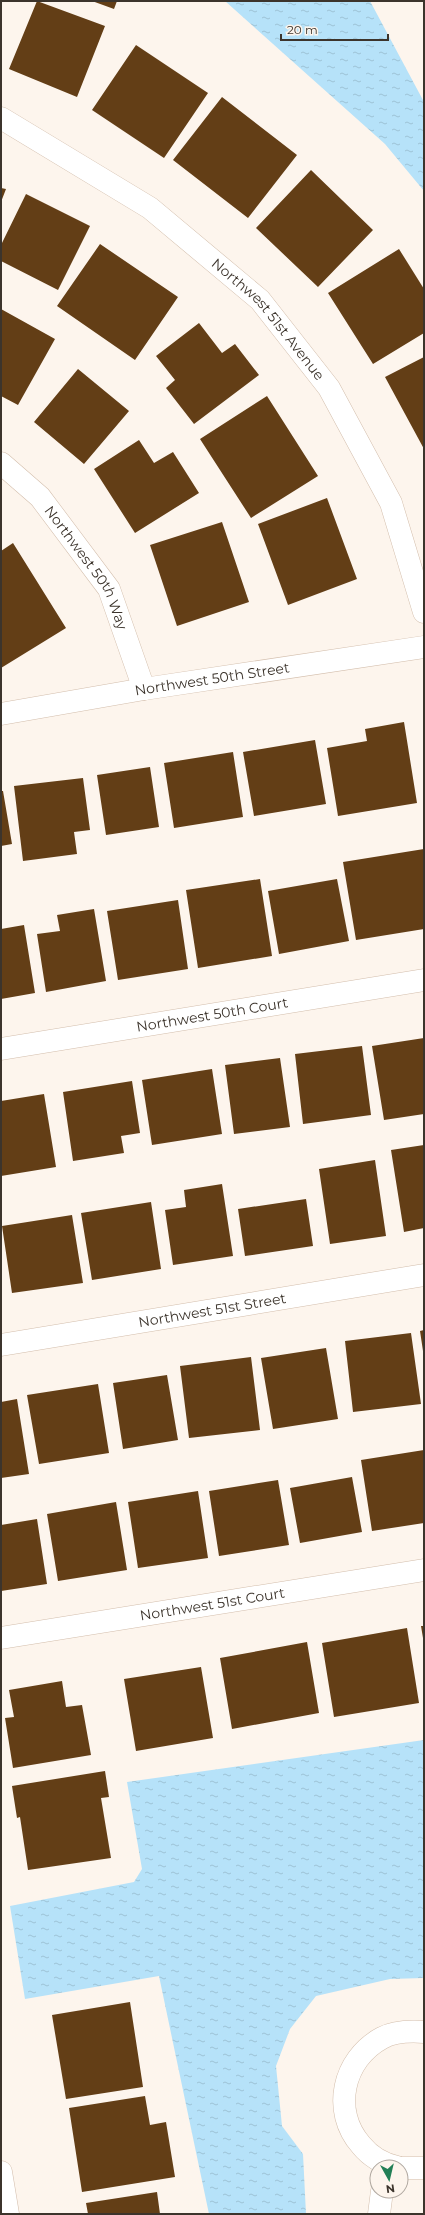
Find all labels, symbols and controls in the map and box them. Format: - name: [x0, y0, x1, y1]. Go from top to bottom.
- scale bar: [281, 16, 388, 42]
- text: 20 m: [287, 22, 318, 37]
- street label: Northwest 51st Avenue: [208, 254, 328, 384]
- street label: Northwest 50th Way: [41, 502, 132, 632]
- street label: Northwest 50th Street: [133, 658, 291, 699]
- street label: Northwest 50th Court: [135, 993, 290, 1036]
- street label: Northwest 51st Street: [137, 1289, 288, 1331]
- street label: Northwest 51st Court: [139, 1583, 286, 1625]
- north arrow: [369, 2159, 409, 2199]
- text: N: [385, 2181, 396, 2196]

